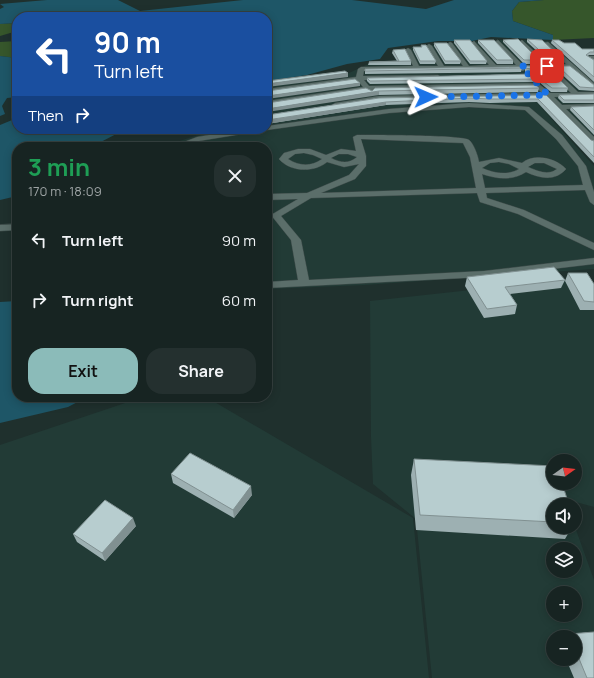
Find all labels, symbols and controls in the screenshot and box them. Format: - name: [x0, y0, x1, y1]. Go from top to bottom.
- text: 90 m: [94, 23, 161, 61]
- icon: left: [28, 28, 80, 80]
- pin: [530, 49, 564, 83]
- icon: arrive: [536, 55, 558, 77]
- text: Turn left: [94, 59, 164, 83]
- position arrow: [405, 76, 447, 118]
- icon: right: [71, 104, 93, 126]
- text: Then: [28, 105, 63, 126]
- text: 3 min: [28, 150, 90, 183]
- button: close: [214, 155, 256, 197]
- text: 170 m · 18:09: [28, 182, 102, 200]
- icon: left: [28, 229, 50, 251]
- text: Turn left: [62, 230, 124, 251]
- text: 90 m: [222, 230, 256, 251]
- icon: right: [28, 289, 50, 311]
- text: Turn right: [62, 290, 133, 311]
- text: 60 m: [222, 290, 256, 311]
- button: Exit: [28, 348, 138, 394]
- button: Share: [146, 348, 256, 394]
- north arrow: [546, 454, 582, 490]
- map controls: [546, 454, 582, 666]
- button: sound: [546, 498, 582, 534]
- button: layers: [546, 542, 582, 578]
- button: +: [546, 586, 582, 622]
- button: −: [546, 630, 582, 666]

